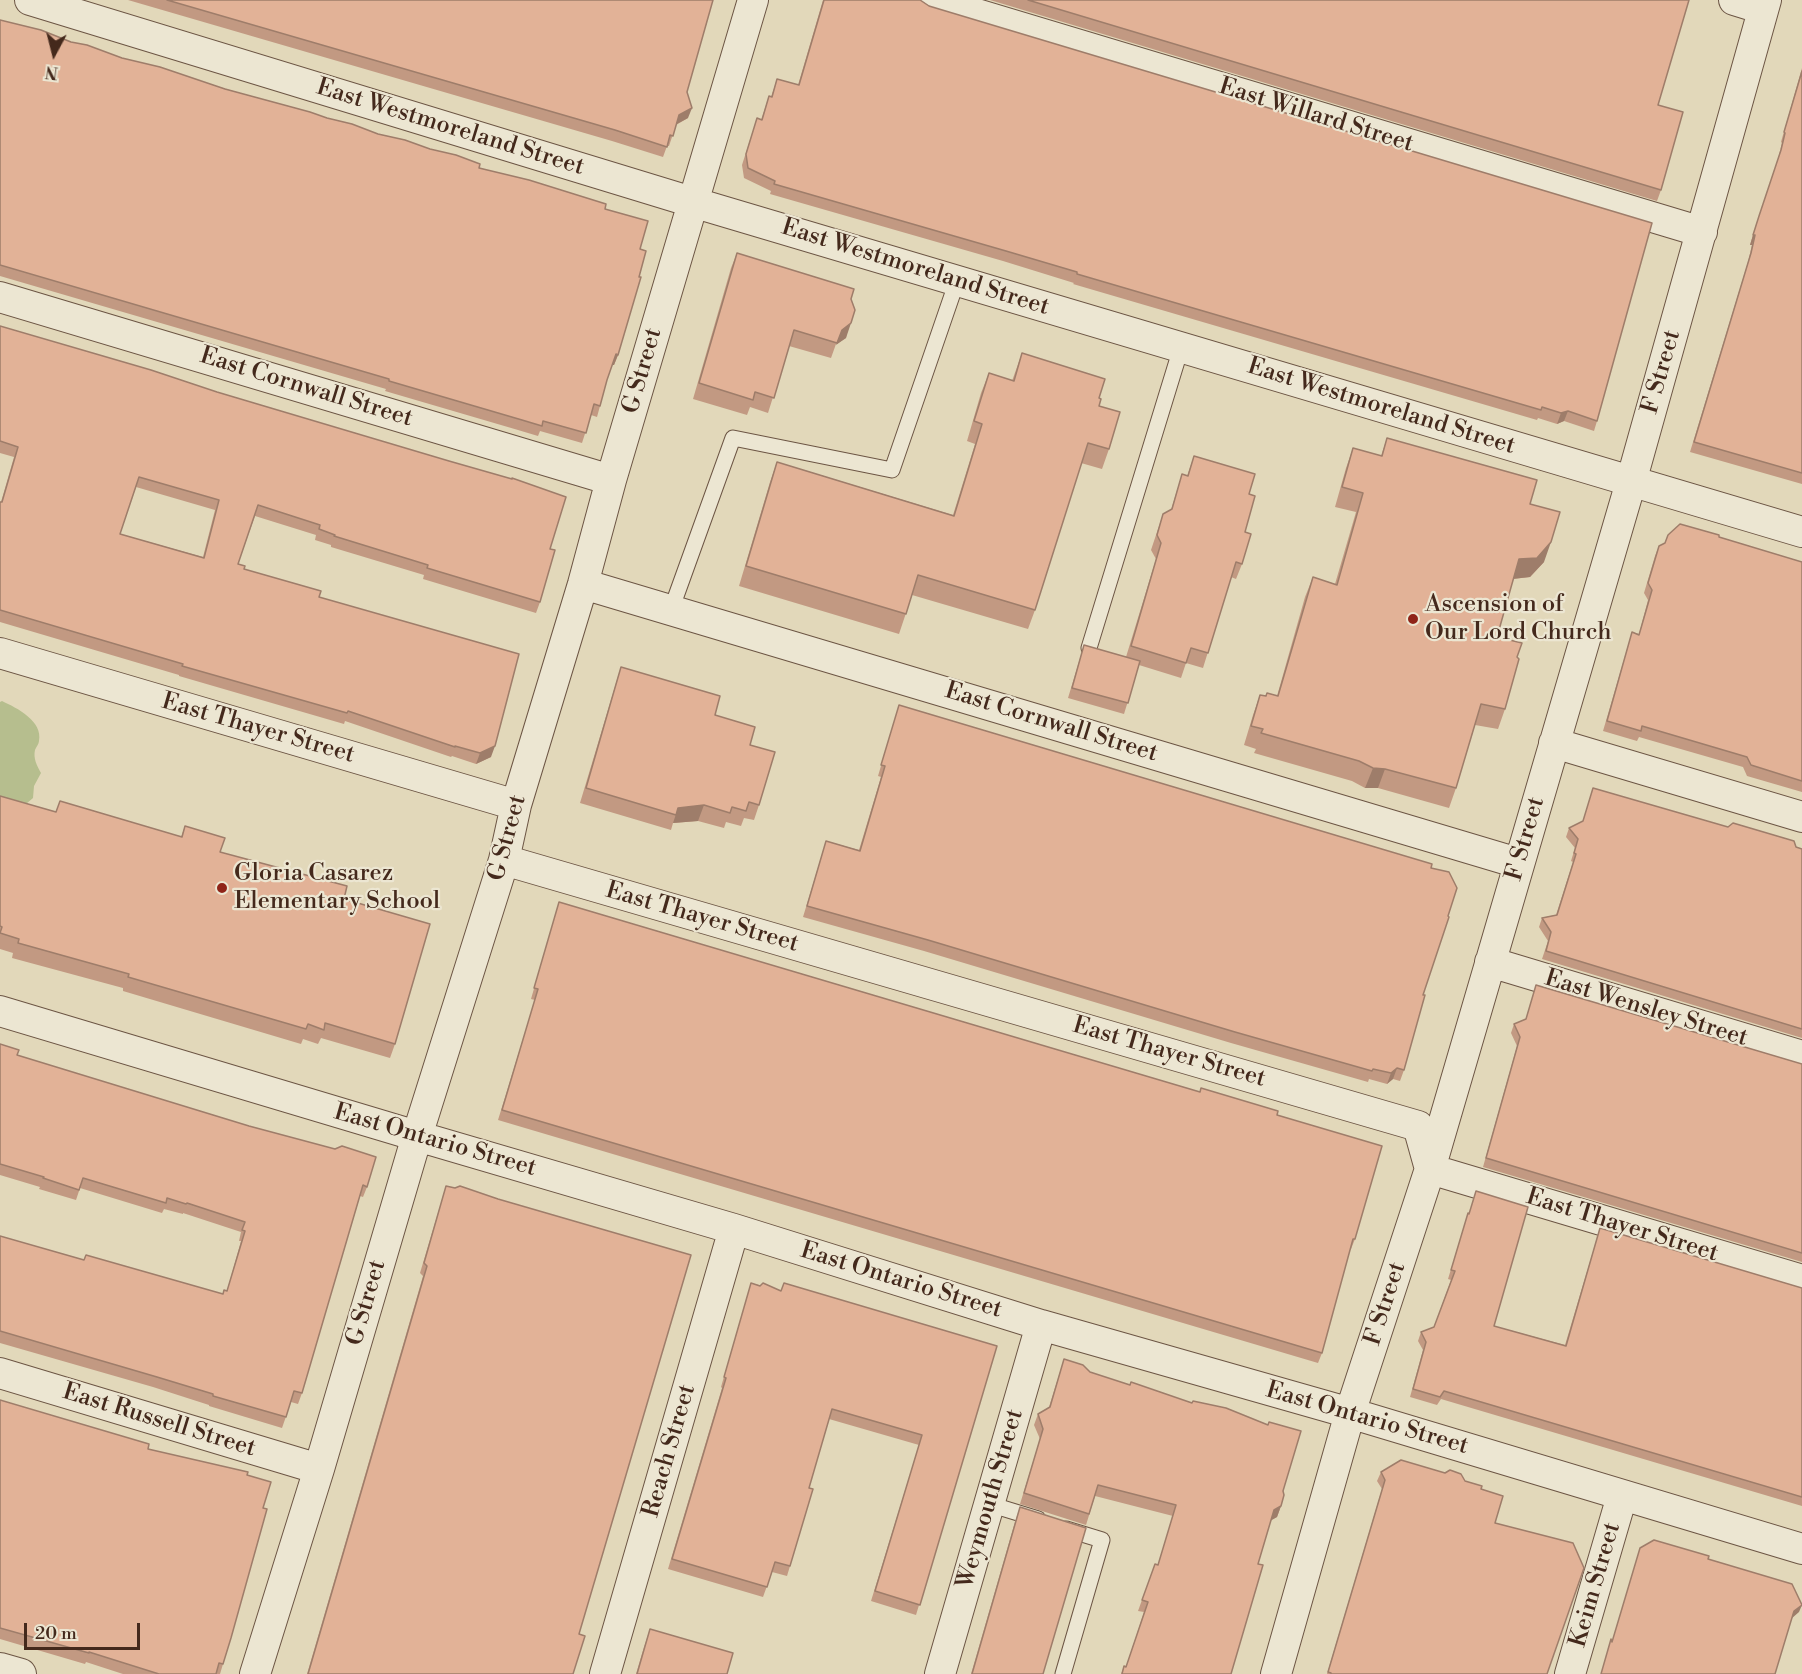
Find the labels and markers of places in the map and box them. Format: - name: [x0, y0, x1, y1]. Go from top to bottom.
- place label: Ascension of Our Lord Church: [1425, 591, 1612, 647]
- marker: Ascension of Our Lord Church: [1406, 612, 1420, 626]
- place label: Gloria Casarez Elementary School: [234, 860, 440, 916]
- marker: Gloria Casarez Elementary School: [215, 881, 229, 895]

